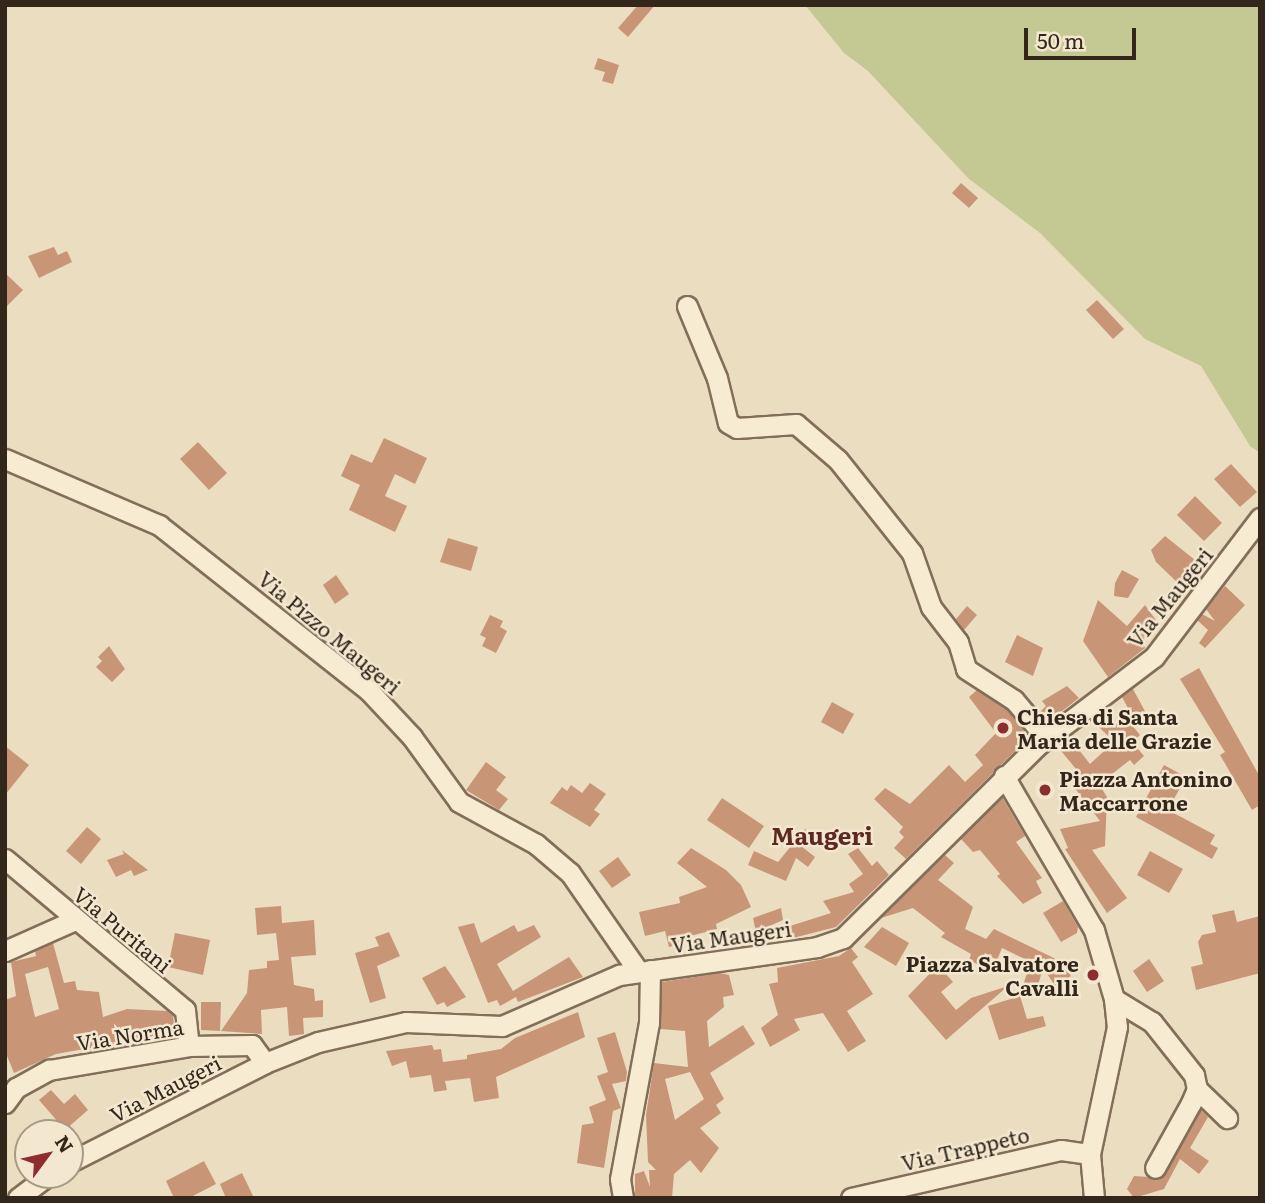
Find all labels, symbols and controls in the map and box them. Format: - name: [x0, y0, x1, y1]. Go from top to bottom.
- scale bar: [1027, 14, 1139, 58]
- text: 50 m: [1037, 24, 1084, 55]
- street label: Via Maugeri: [1121, 542, 1217, 652]
- street label: Via Pizzo Maugeri: [254, 565, 406, 699]
- place label: Chiesa di Santa Maria delle Grazie: [1017, 703, 1212, 753]
- marker: Chiesa di Santa Maria delle Grazie: [995, 720, 1011, 736]
- place label: Piazza Antonino Maccarrone: [1059, 765, 1233, 815]
- marker: Piazza Antonino Maccarrone: [1037, 782, 1053, 798]
- district label: Maugeri: [771, 821, 873, 849]
- street label: Via Puritani: [69, 881, 177, 977]
- street label: Via Maugeri: [669, 915, 793, 957]
- place label: Piazza Salvatore Cavalli: [906, 950, 1079, 1000]
- marker: Piazza Salvatore Cavalli: [1085, 967, 1101, 983]
- street label: Via Norma: [75, 1013, 185, 1055]
- street label: Via Maugeri: [105, 1049, 225, 1127]
- north arrow: [14, 1119, 84, 1189]
- street label: Via Trappeto: [898, 1121, 1032, 1175]
- text: N: [49, 1129, 81, 1158]

